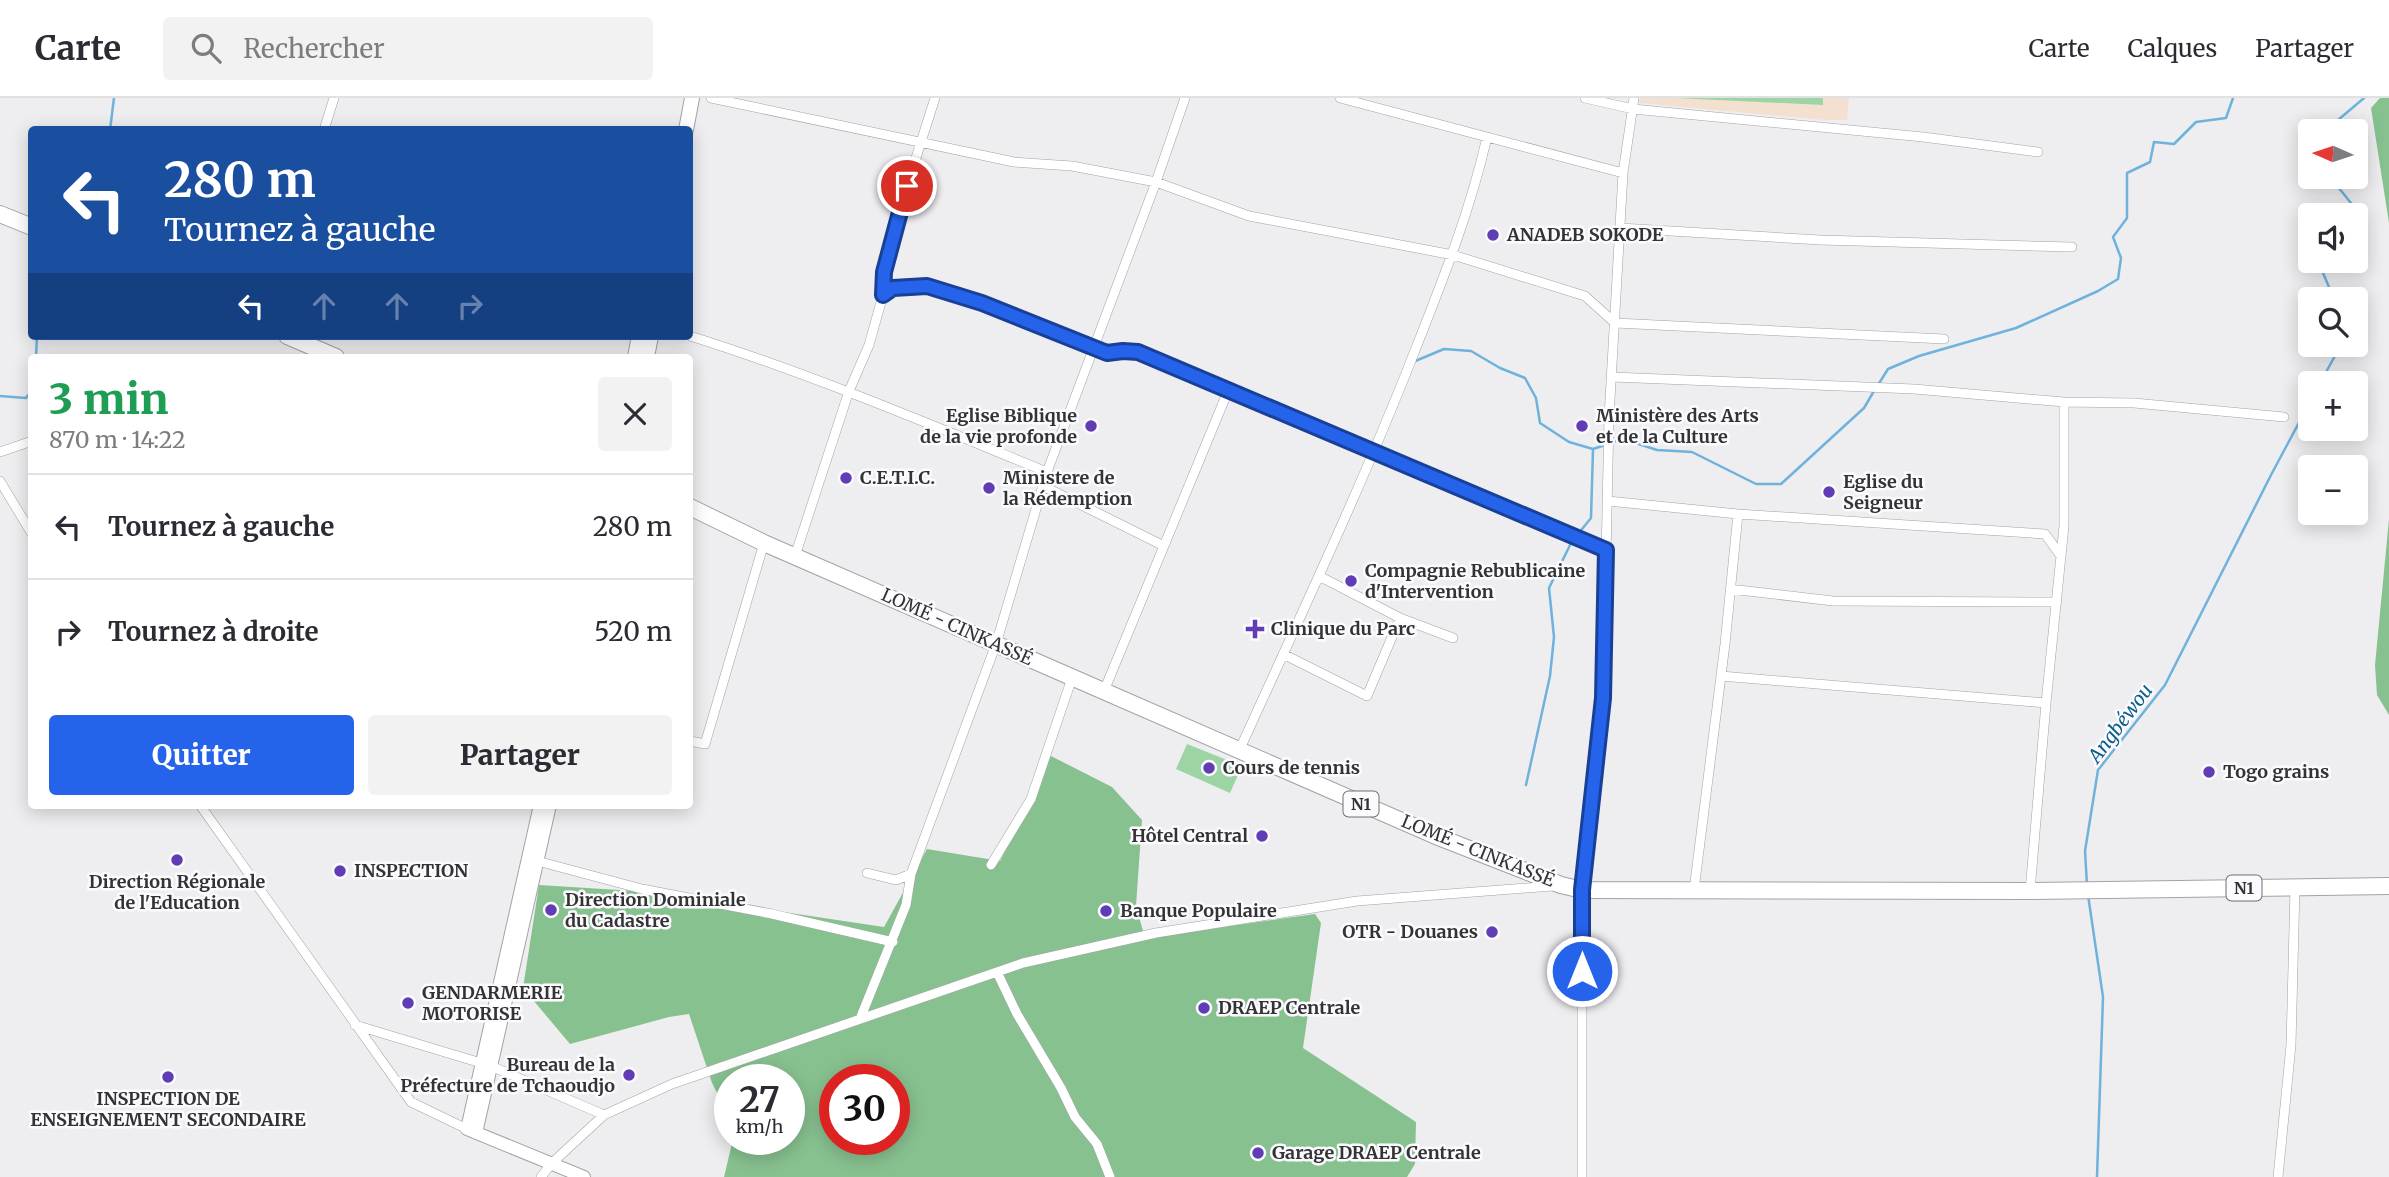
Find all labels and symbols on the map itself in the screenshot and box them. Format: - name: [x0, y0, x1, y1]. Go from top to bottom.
- north arrow: [2298, 119, 2368, 189]
- pin: [877, 156, 937, 216]
- place label: ANADEB SOKODE: [1506, 223, 1664, 246]
- marker: ANADEB SOKODE: [1485, 227, 1501, 243]
- place label: Eglise Biblique de la vie profonde: [920, 404, 1077, 448]
- place label: Ministère des Arts et de la Culture: [1596, 404, 1759, 448]
- marker: Eglise Biblique de la vie profonde: [1083, 418, 1099, 434]
- marker: Ministère des Arts et de la Culture: [1574, 418, 1590, 434]
- place label: C.E.T.I.C.: [860, 466, 935, 489]
- place label: Ministere de la Rédemption: [1003, 466, 1132, 510]
- marker: C.E.T.I.C.: [838, 470, 854, 486]
- place label: Eglise du Seigneur: [1843, 470, 1924, 514]
- marker: Ministere de la Rédemption: [981, 480, 997, 496]
- marker: Eglise du Seigneur: [1821, 484, 1837, 500]
- place label: Compagnie Rebublicaine d'Intervention: [1365, 559, 1586, 603]
- marker: Compagnie Rebublicaine d'Intervention: [1343, 573, 1359, 589]
- street label: LOMÉ - CINKASSÉ: [878, 583, 1037, 670]
- place label: Clinique du Parc: [1271, 617, 1415, 640]
- marker: Clinique du Parc: [1245, 619, 1265, 639]
- water label: Angbéwou: [2081, 679, 2157, 769]
- place label: Cours de tennis: [1223, 756, 1360, 779]
- marker: Cours de tennis: [1201, 760, 1217, 776]
- place label: Togo grains: [2223, 760, 2329, 783]
- marker: Togo grains: [2201, 764, 2217, 780]
- road number: N1: [1344, 792, 1378, 817]
- street label: LOMÉ - CINKASSÉ: [1398, 809, 1559, 892]
- place label: Hôtel Central: [1131, 824, 1248, 847]
- marker: Hôtel Central: [1254, 828, 1270, 844]
- marker: Direction Régionale de l'Education: [169, 852, 185, 868]
- place label: INSPECTION: [354, 859, 468, 882]
- marker: INSPECTION: [332, 863, 348, 879]
- place label: Direction Régionale de l'Education: [89, 870, 265, 914]
- road number: N1: [2226, 876, 2262, 901]
- place label: Direction Dominiale du Cadastre: [565, 888, 746, 932]
- place label: Banque Populaire: [1120, 899, 1277, 922]
- marker: Direction Dominiale du Cadastre: [543, 902, 559, 918]
- marker: Banque Populaire: [1098, 903, 1114, 919]
- place label: OTR - Douanes: [1342, 920, 1478, 943]
- marker: OTR - Douanes: [1484, 924, 1500, 940]
- position arrow: [1545, 934, 1619, 1008]
- place label: GENDARMERIE MOTORISE: [422, 981, 563, 1025]
- marker: GENDARMERIE MOTORISE: [400, 995, 416, 1011]
- place label: DRAEP Centrale: [1218, 996, 1361, 1019]
- marker: DRAEP Centrale: [1196, 1000, 1212, 1016]
- place label: Bureau de la Préfecture de Tchaoudjo: [400, 1053, 615, 1097]
- speed limit sign: 30: [819, 1064, 910, 1155]
- marker: Bureau de la Préfecture de Tchaoudjo: [621, 1067, 637, 1083]
- marker: INSPECTION DE ENSEIGNEMENT SECONDAIRE: [160, 1069, 176, 1085]
- place label: INSPECTION DE ENSEIGNEMENT SECONDAIRE: [30, 1087, 306, 1131]
- place label: Garage DRAEP Centrale: [1272, 1141, 1481, 1164]
- marker: Garage DRAEP Centrale: [1250, 1145, 1266, 1161]

